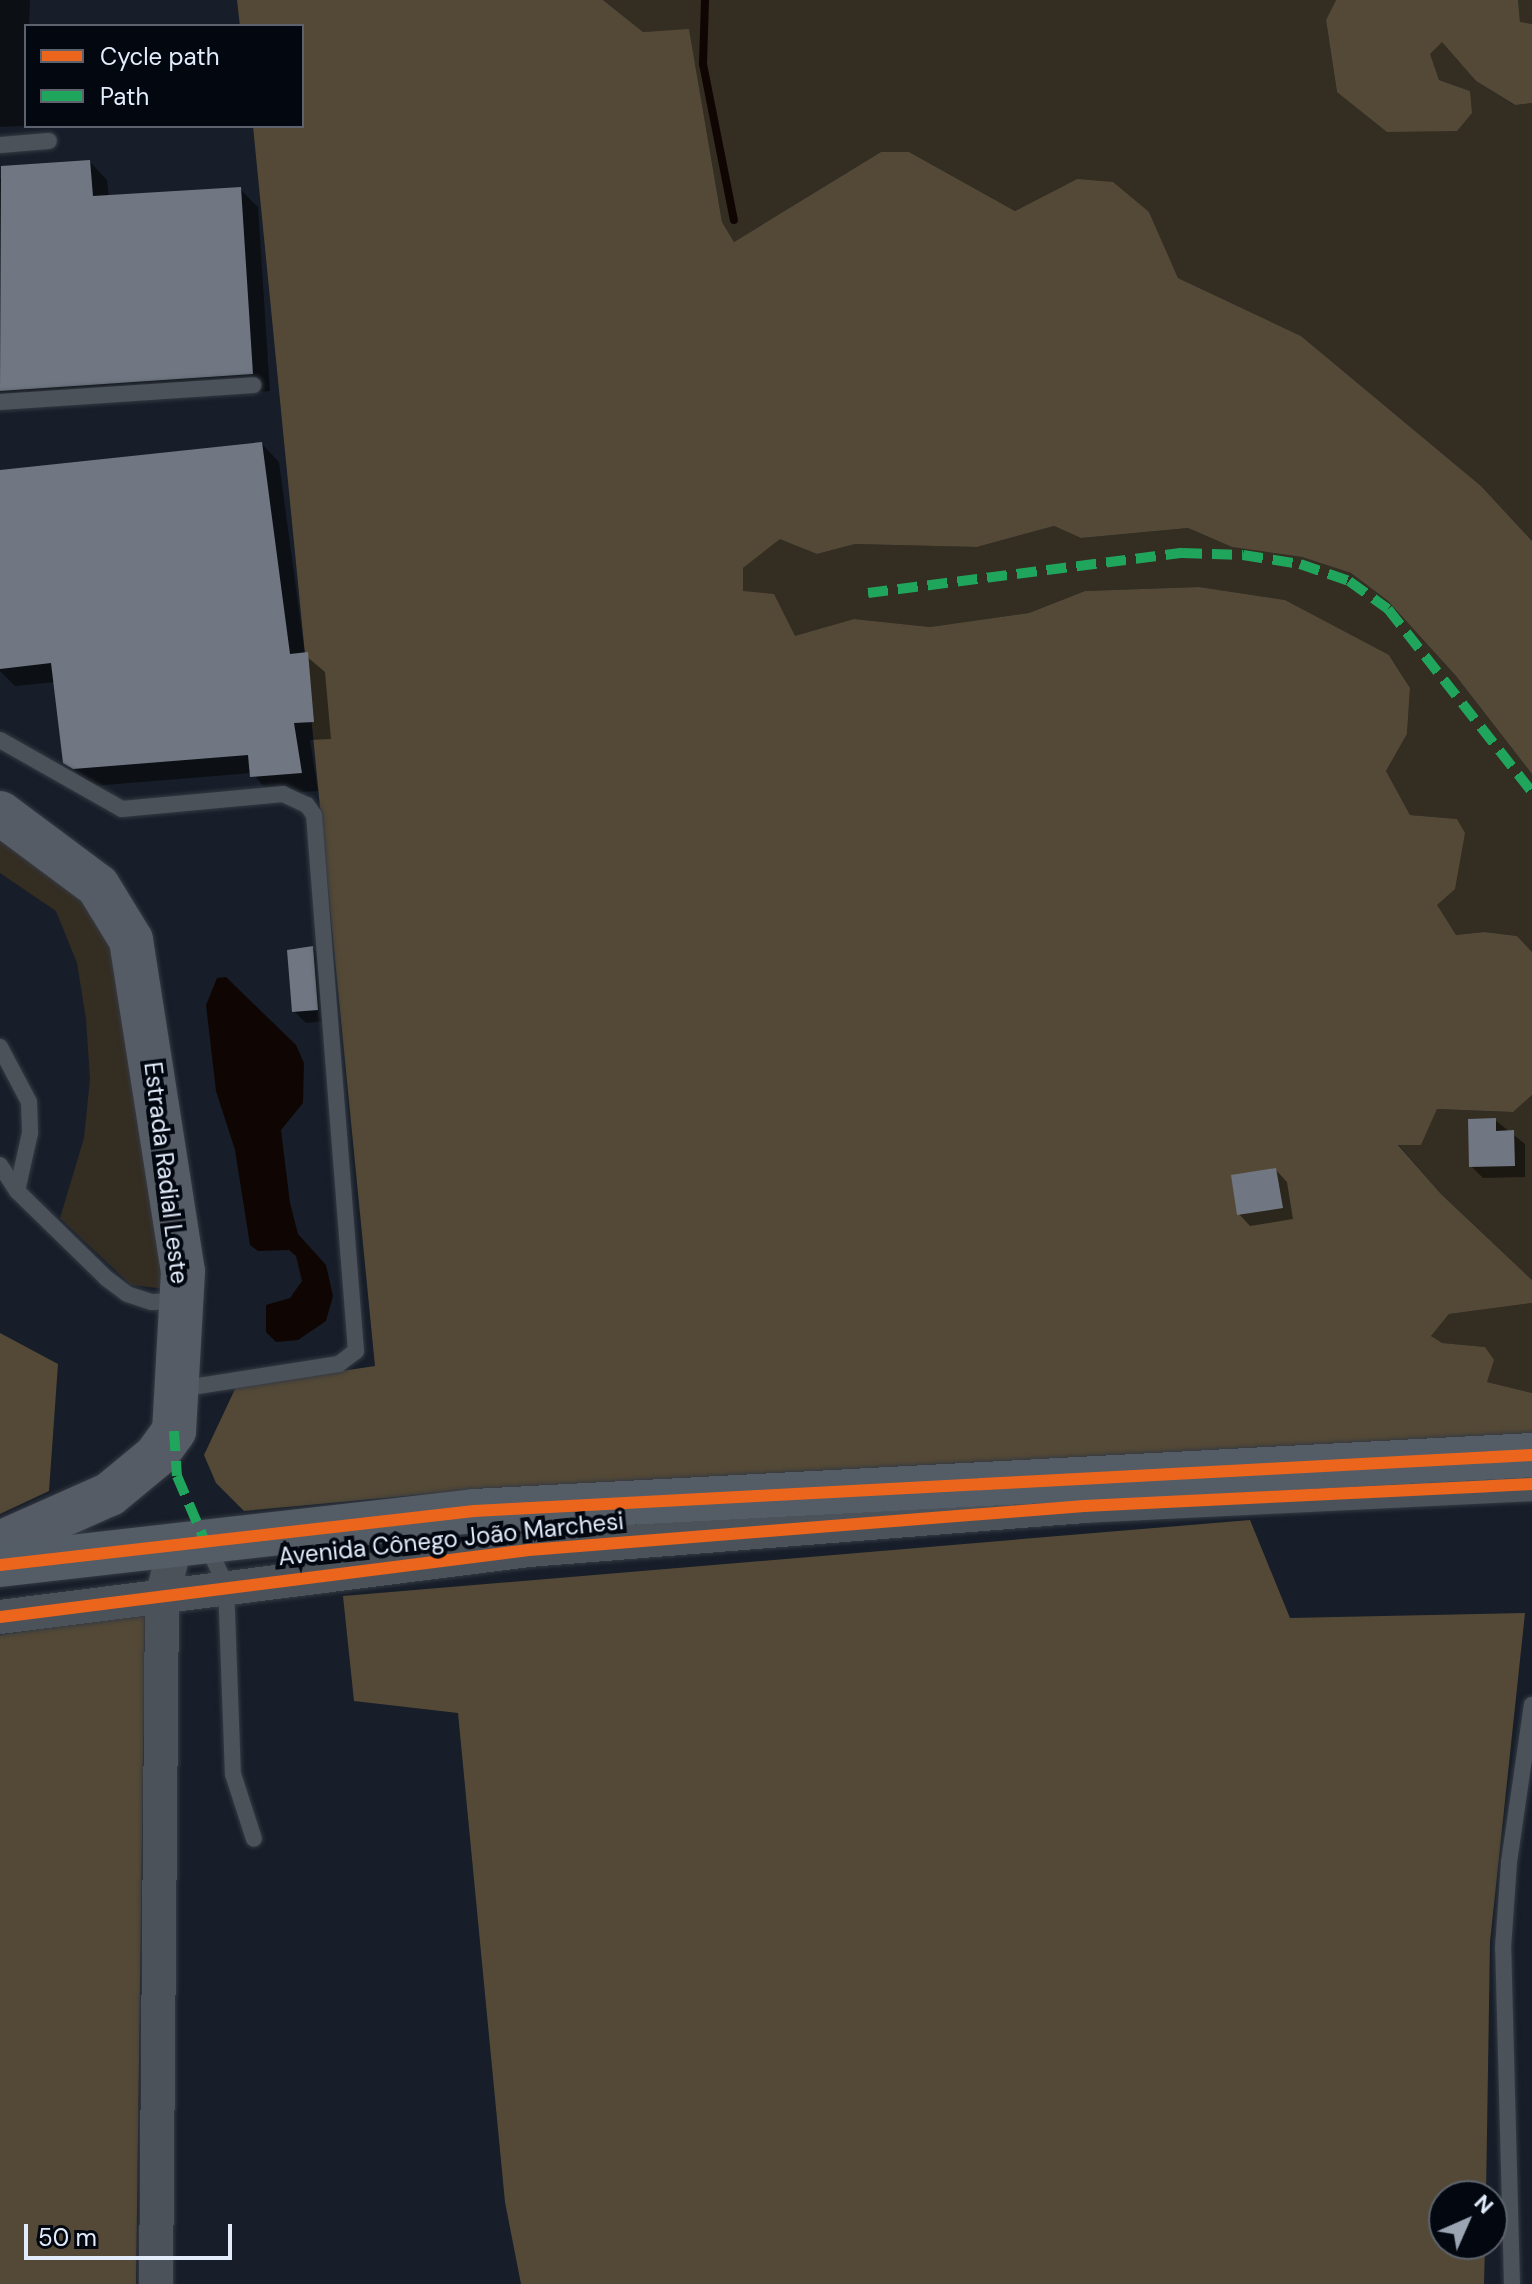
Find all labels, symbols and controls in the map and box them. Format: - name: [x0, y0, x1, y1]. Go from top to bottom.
- legend: [24, 24, 304, 128]
- text: Cycle path: [100, 41, 219, 72]
- text: Path: [100, 81, 149, 112]
- street label: Estrada Radial Leste: [138, 1060, 194, 1286]
- street label: Avenida Cônego João Marchesi: [277, 1507, 625, 1571]
- north arrow: [1428, 2180, 1508, 2260]
- text: N: [1468, 2188, 1500, 2220]
- scale bar: [28, 2208, 236, 2258]
- text: 50 m: [38, 2222, 97, 2253]

